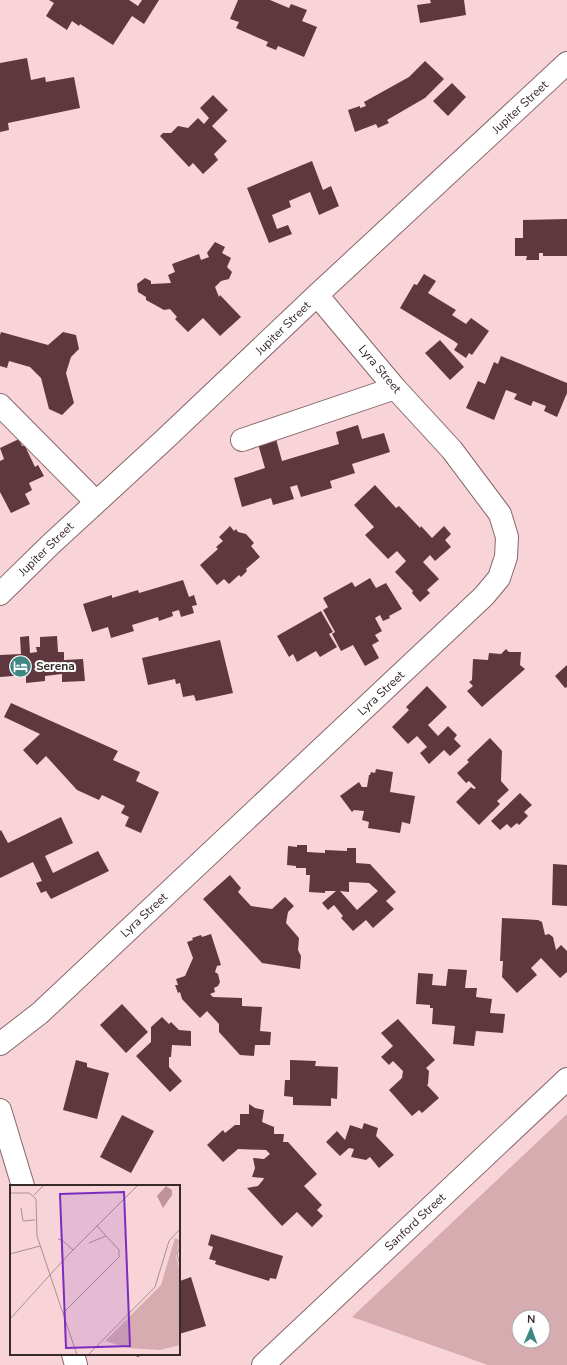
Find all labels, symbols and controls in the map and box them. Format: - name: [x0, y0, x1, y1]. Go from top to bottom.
- street label: Jupiter Street: [488, 76, 552, 138]
- street label: Jupiter Street: [251, 297, 315, 359]
- street label: Lyra Street: [355, 341, 405, 397]
- street label: Jupiter Street: [14, 518, 78, 580]
- hotel icon: Serena: [8, 653, 34, 679]
- place label: Serena: [36, 658, 75, 674]
- street label: Lyra Street: [354, 667, 408, 719]
- street label: Lyra Street: [117, 889, 171, 941]
- inset map: [10, 1185, 180, 1355]
- street label: Sanford Street: [381, 1189, 450, 1254]
- north arrow: [511, 1309, 551, 1349]
- text: N: [527, 1312, 536, 1327]

